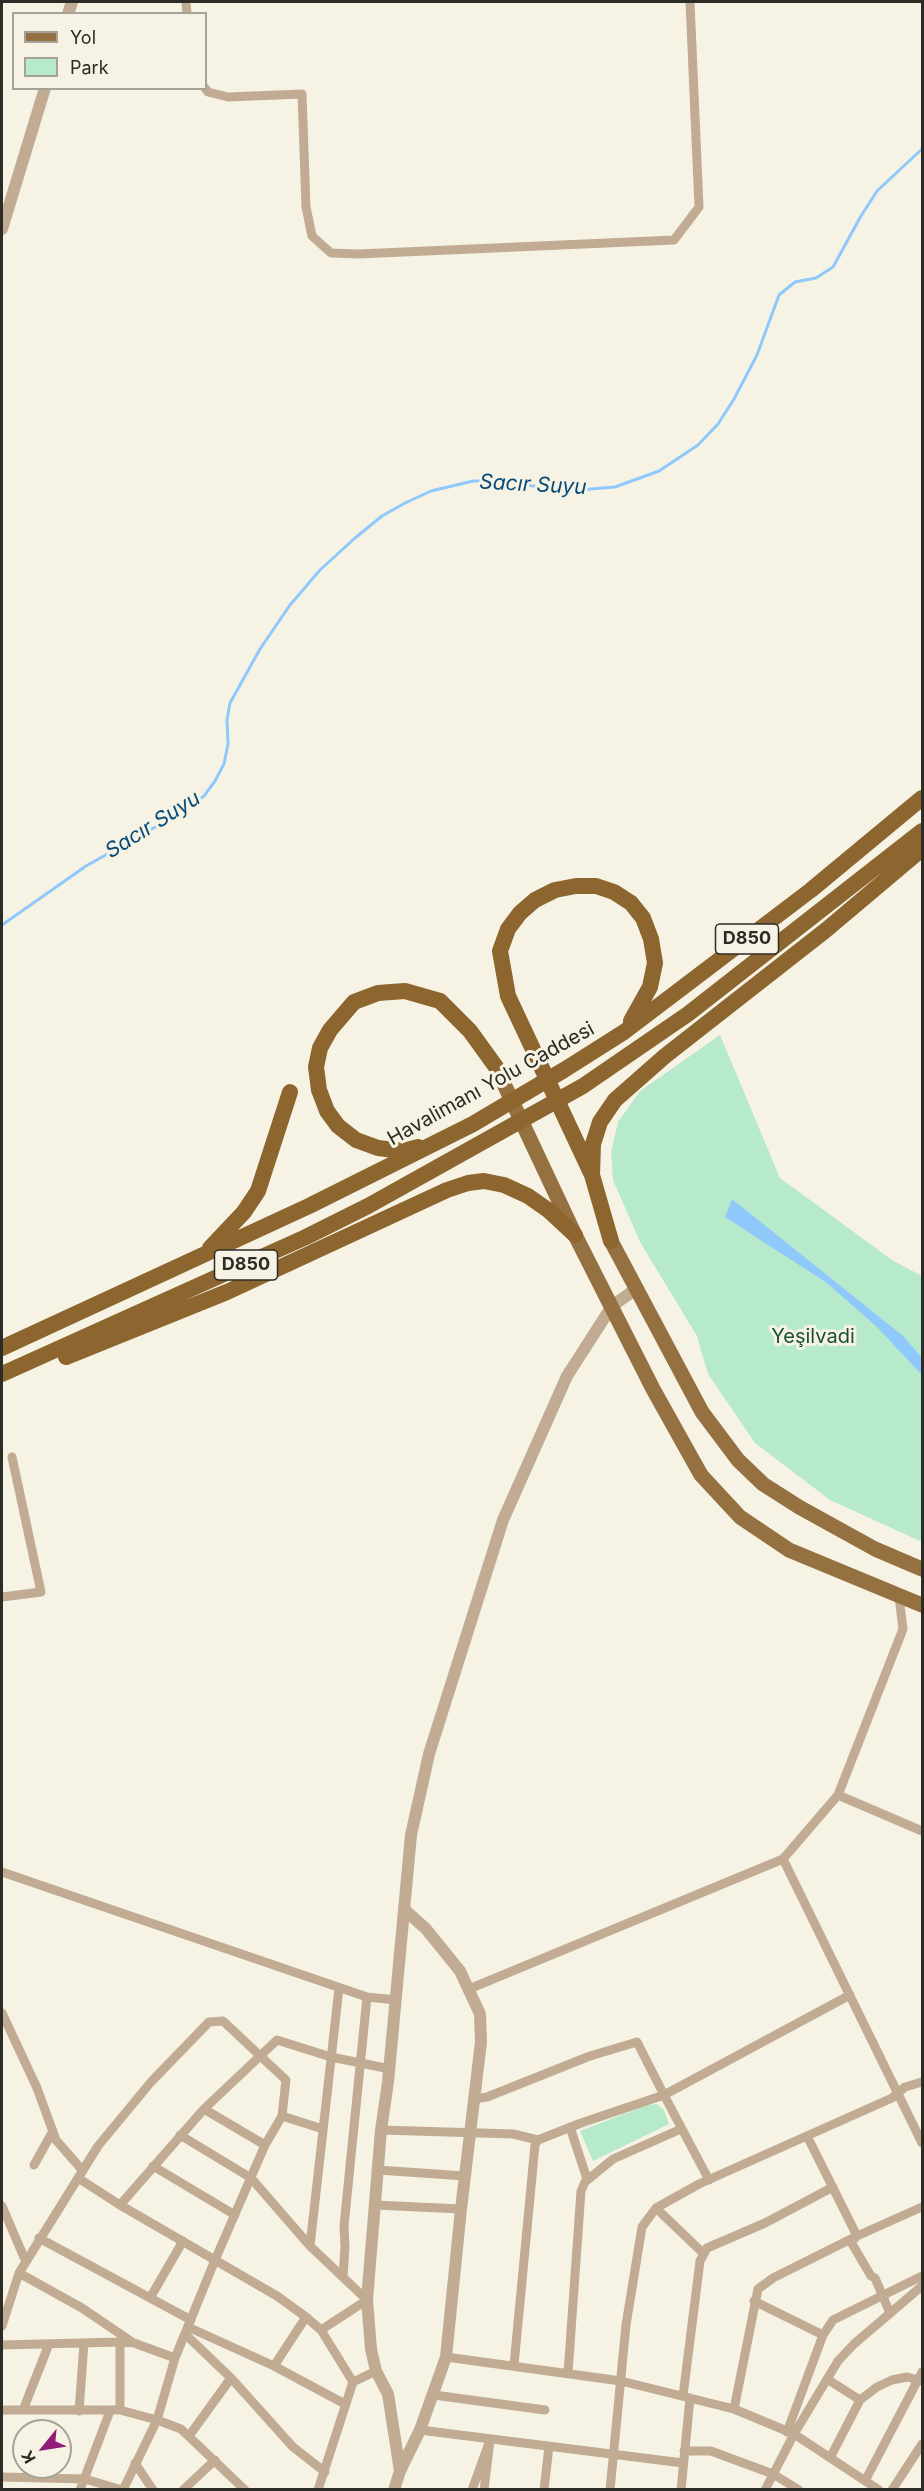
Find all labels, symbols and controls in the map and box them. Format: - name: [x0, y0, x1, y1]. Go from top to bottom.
- legend: [12, 12, 207, 90]
- text: Yol: [70, 27, 96, 48]
- text: Park: [70, 57, 109, 78]
- water label: Sacır Suyu: [479, 470, 587, 500]
- water label: Sacır Suyu: [101, 786, 205, 864]
- road number: D850: [716, 924, 778, 954]
- street label: Havalimanı Yolu Caddesi: [383, 1017, 599, 1151]
- road number: D850: [214, 1250, 278, 1280]
- park label: Yeşilvadi: [771, 1325, 855, 1349]
- north arrow: [12, 2419, 72, 2479]
- text: K: [17, 2447, 40, 2467]

